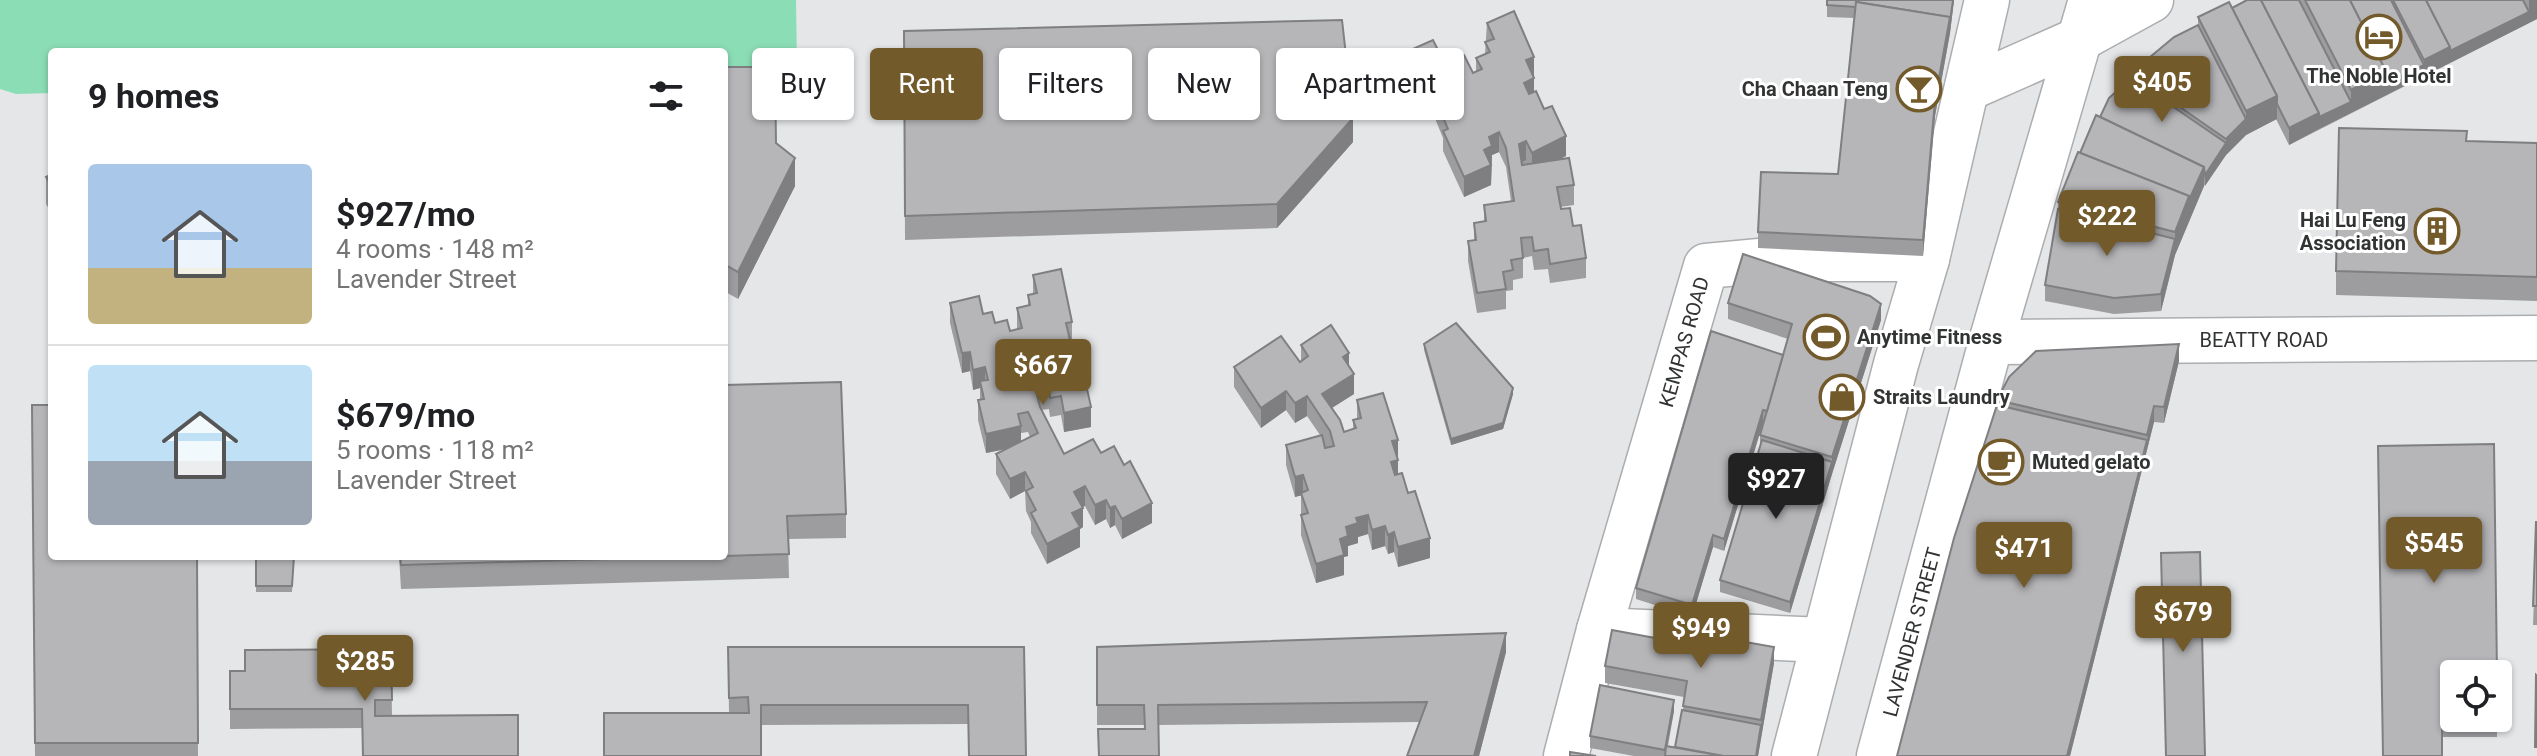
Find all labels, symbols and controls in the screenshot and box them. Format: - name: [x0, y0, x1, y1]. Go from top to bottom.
- hotel icon: The Noble Hotel: [2355, 13, 2403, 61]
- chip: Buy: [752, 48, 854, 120]
- chip: Rent: [870, 48, 983, 120]
- chip: Filters: [999, 48, 1132, 120]
- chip: New: [1148, 48, 1260, 120]
- chip: Apartment: [1276, 48, 1464, 120]
- pin: $405: [2115, 56, 2209, 124]
- place label: The Noble Hotel: [2306, 64, 2452, 88]
- bar icon: Cha Chaan Teng: [1895, 65, 1943, 113]
- text: $405: [2132, 67, 2192, 97]
- icon: filters: [644, 74, 688, 118]
- text: 9 homes: [88, 76, 219, 116]
- place label: Cha Chaan Teng: [1742, 77, 1888, 101]
- pin: $222: [2060, 190, 2154, 258]
- text: $927/mo: [336, 194, 475, 234]
- icon: home: [152, 196, 248, 292]
- text: $222: [2077, 201, 2137, 231]
- building icon: Hai Lu Feng Association: [2413, 207, 2461, 255]
- place label: Hai Lu Feng Association: [2300, 208, 2406, 255]
- text: 4 rooms · 148 m²: [336, 234, 534, 264]
- text: Lavender Street: [336, 264, 517, 294]
- street label: KEMPAS ROAD: [1654, 274, 1714, 410]
- sports icon: Anytime Fitness: [1802, 313, 1850, 361]
- place label: Anytime Fitness: [1857, 325, 2002, 349]
- street label: BEATTY ROAD: [2200, 328, 2328, 352]
- pin: $667: [996, 339, 1090, 407]
- text: $667: [1013, 350, 1073, 380]
- shop icon: Straits Laundry: [1818, 373, 1866, 421]
- place label: Straits Laundry: [1873, 385, 2011, 409]
- text: $679/mo: [336, 395, 475, 435]
- icon: home: [152, 397, 248, 493]
- text: 5 rooms · 118 m²: [336, 435, 534, 465]
- cafe icon: Muted gelato: [1977, 438, 2025, 486]
- place label: Muted gelato: [2032, 450, 2151, 474]
- pin: $927: [1729, 453, 1823, 521]
- text: $927: [1746, 464, 1806, 494]
- text: Lavender Street: [336, 465, 517, 495]
- pin: $545: [2387, 517, 2481, 585]
- pin: $471: [1977, 522, 2071, 590]
- text: $545: [2404, 528, 2464, 558]
- text: $471: [1994, 533, 2054, 563]
- street label: LAVENDER STREET: [1878, 545, 1946, 719]
- pin: $679: [2136, 586, 2230, 654]
- text: $679: [2153, 597, 2213, 627]
- pin: $949: [1654, 602, 1748, 670]
- text: $949: [1671, 613, 1731, 643]
- pin: $285: [318, 635, 412, 703]
- text: $285: [335, 646, 395, 676]
- map controls: [2440, 660, 2512, 732]
- button: locate: [2440, 660, 2512, 732]

